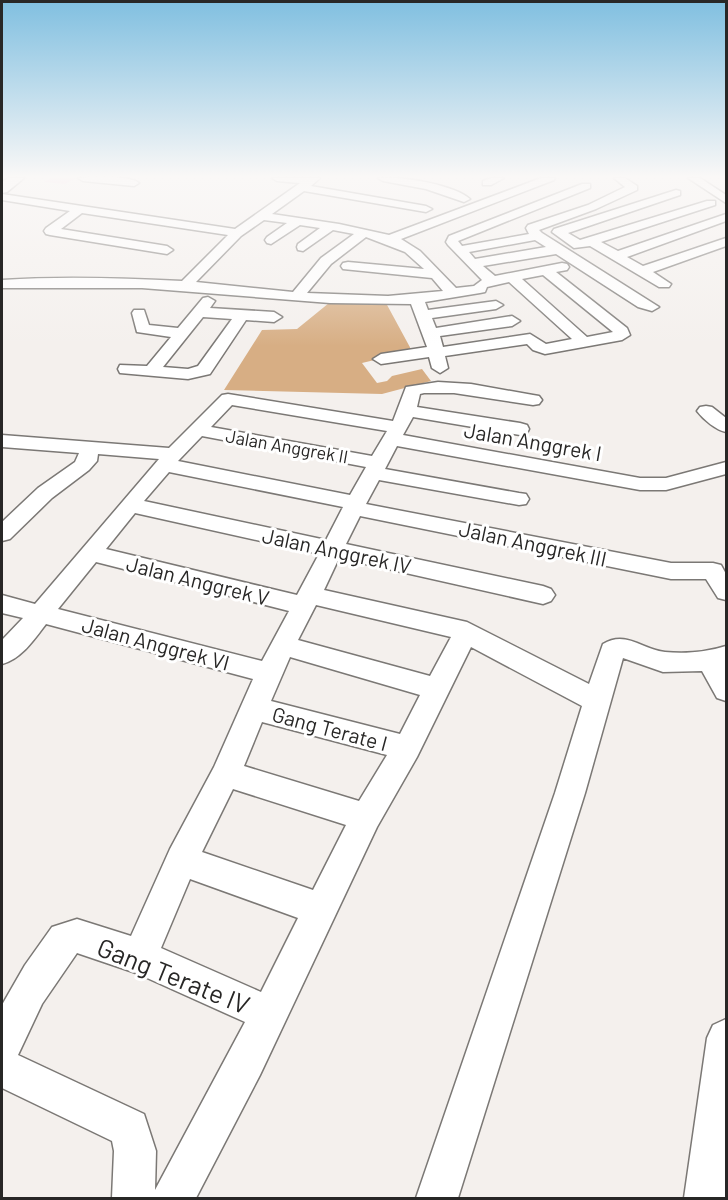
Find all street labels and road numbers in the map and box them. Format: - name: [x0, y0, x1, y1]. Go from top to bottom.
- street label: Jalan Anggrek I: [462, 417, 604, 465]
- street label: Jalan Anggrek II: [224, 424, 350, 468]
- street label: Jalan Anggrek III: [457, 515, 609, 571]
- street label: Jalan Anggrek IV: [260, 522, 414, 578]
- street label: Jalan Anggrek V: [124, 550, 272, 610]
- street label: Jalan Anggrek VI: [79, 611, 233, 675]
- street label: Gang Terate I: [270, 701, 390, 755]
- street label: Gang Terate IV: [93, 930, 255, 1020]

